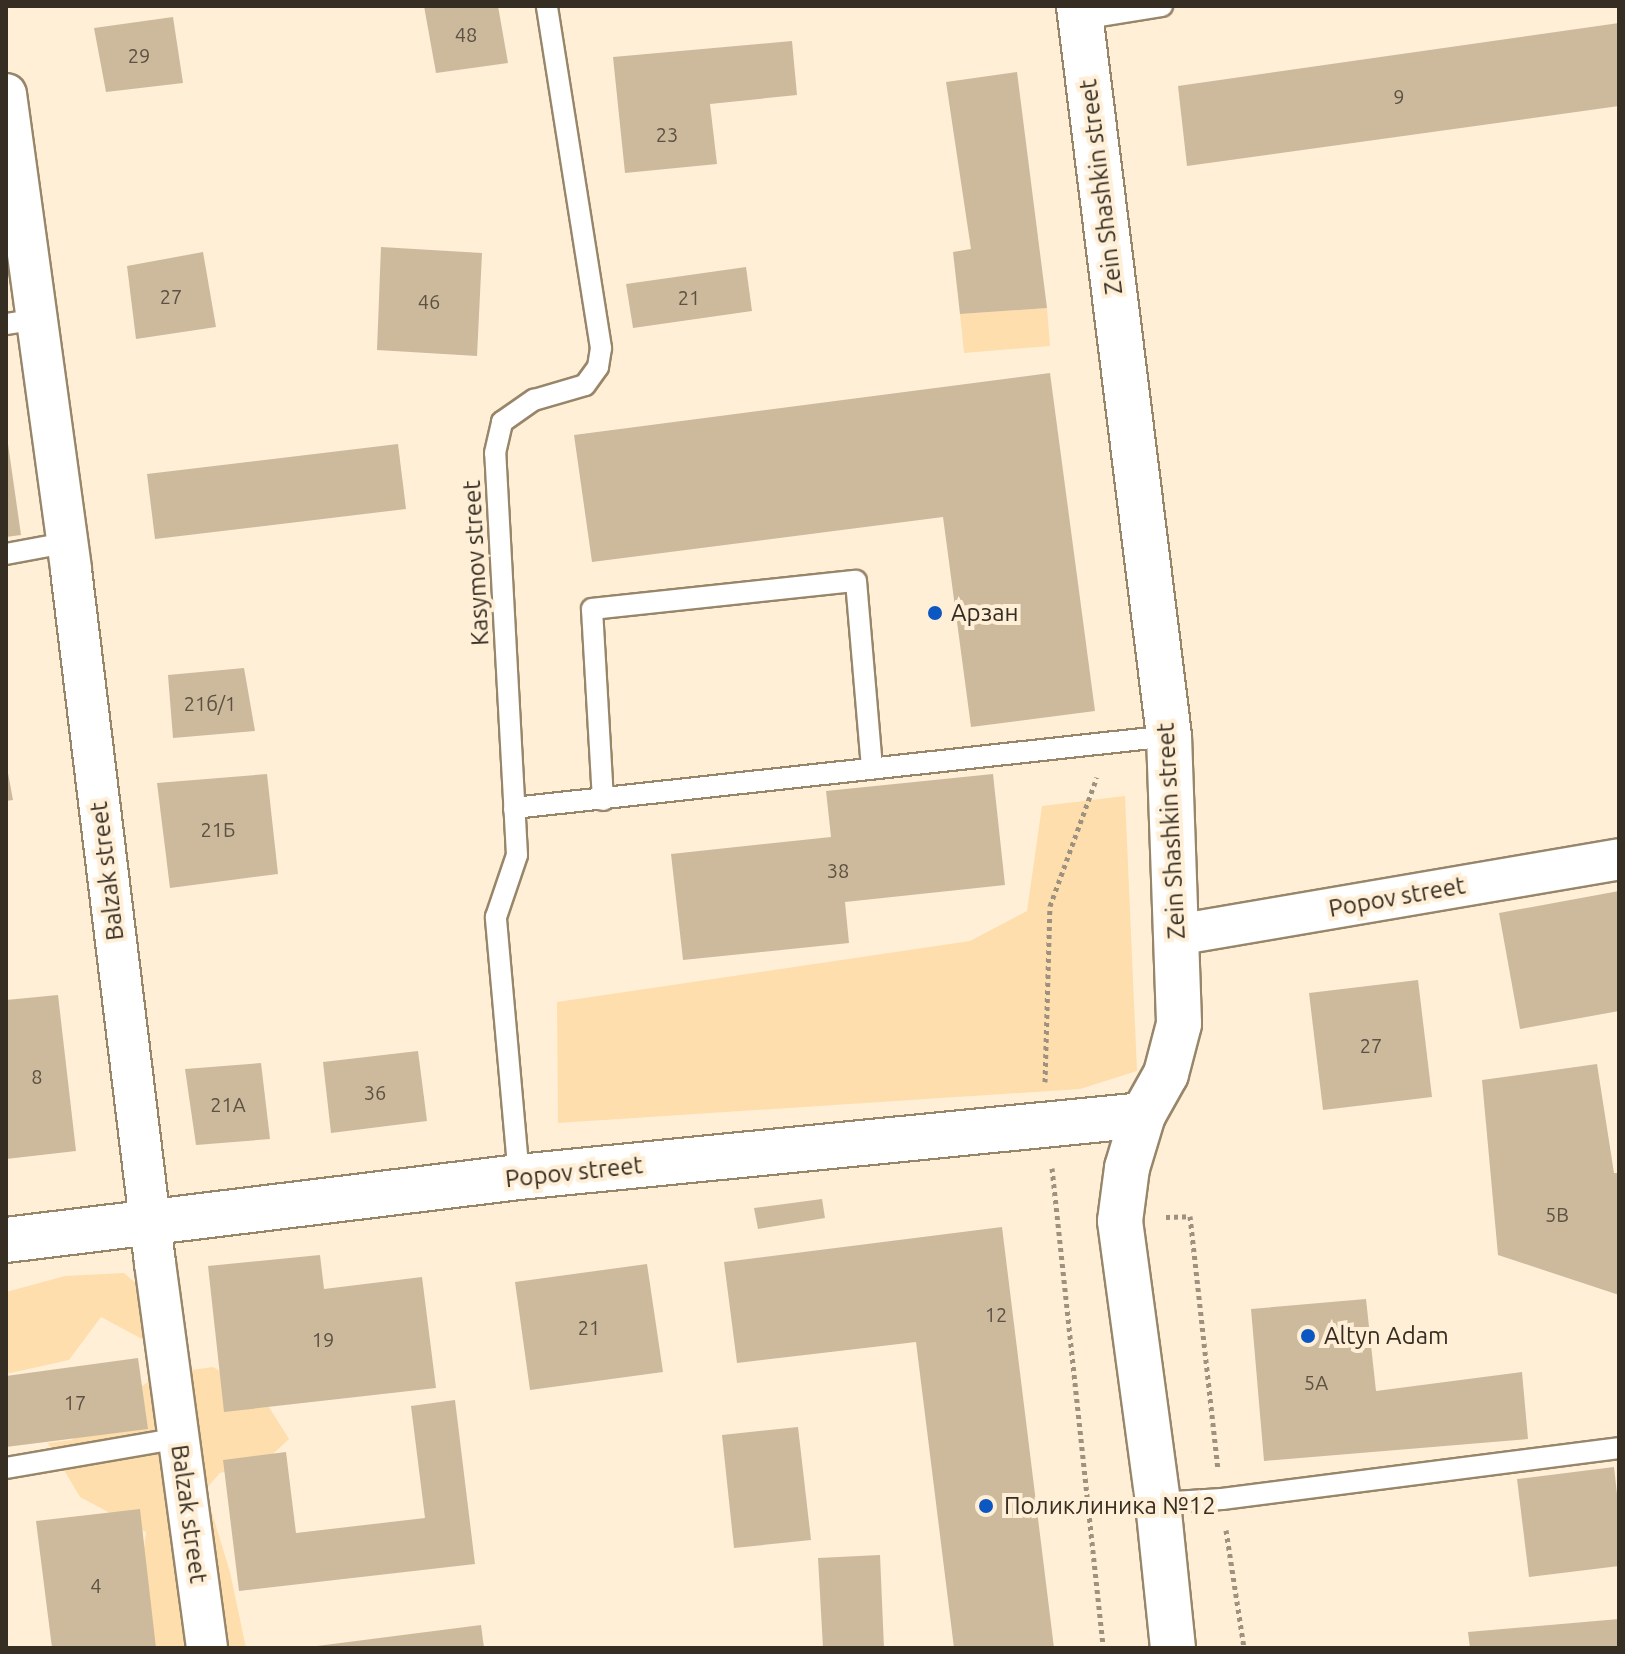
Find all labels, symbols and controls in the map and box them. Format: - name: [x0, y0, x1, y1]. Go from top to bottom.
- house number: 48: [455, 22, 477, 46]
- house number: 29: [128, 43, 150, 67]
- street label: Zein Shashkin street: [1074, 78, 1128, 296]
- house number: 9: [1393, 84, 1405, 108]
- house number: 23: [656, 122, 678, 146]
- house number: 27: [160, 284, 182, 308]
- house number: 21: [678, 285, 700, 309]
- house number: 46: [418, 289, 440, 313]
- street label: Kasymov street: [457, 480, 495, 646]
- place label: Арзан: [951, 599, 1018, 627]
- marker: Арзан: [926, 604, 944, 622]
- house number: 21б/1: [184, 691, 236, 715]
- street label: Zein Shashkin street: [1151, 722, 1191, 940]
- street label: Balzak street: [84, 800, 130, 942]
- house number: 21Б: [201, 817, 235, 841]
- house number: 38: [827, 858, 849, 882]
- street label: Popov street: [1326, 871, 1468, 923]
- house number: 27: [1360, 1033, 1382, 1057]
- house number: 8: [31, 1064, 43, 1088]
- house number: 36: [364, 1080, 386, 1104]
- house number: 21А: [210, 1092, 246, 1116]
- street label: Popov street: [504, 1150, 644, 1194]
- house number: 5В: [1545, 1202, 1569, 1226]
- house number: 12: [985, 1302, 1007, 1326]
- house number: 21: [578, 1315, 600, 1339]
- place label: Altyn Adam: [1324, 1322, 1449, 1350]
- house number: 19: [312, 1327, 334, 1351]
- marker: Altyn Adam: [1299, 1327, 1317, 1345]
- house number: 5А: [1304, 1370, 1328, 1394]
- house number: 17: [64, 1390, 86, 1414]
- street label: Balzak street: [165, 1443, 213, 1585]
- place label: Поликлиника №12: [1004, 1492, 1216, 1520]
- marker: Поликлиника №12: [975, 1495, 997, 1517]
- house number: 4: [90, 1573, 102, 1597]

